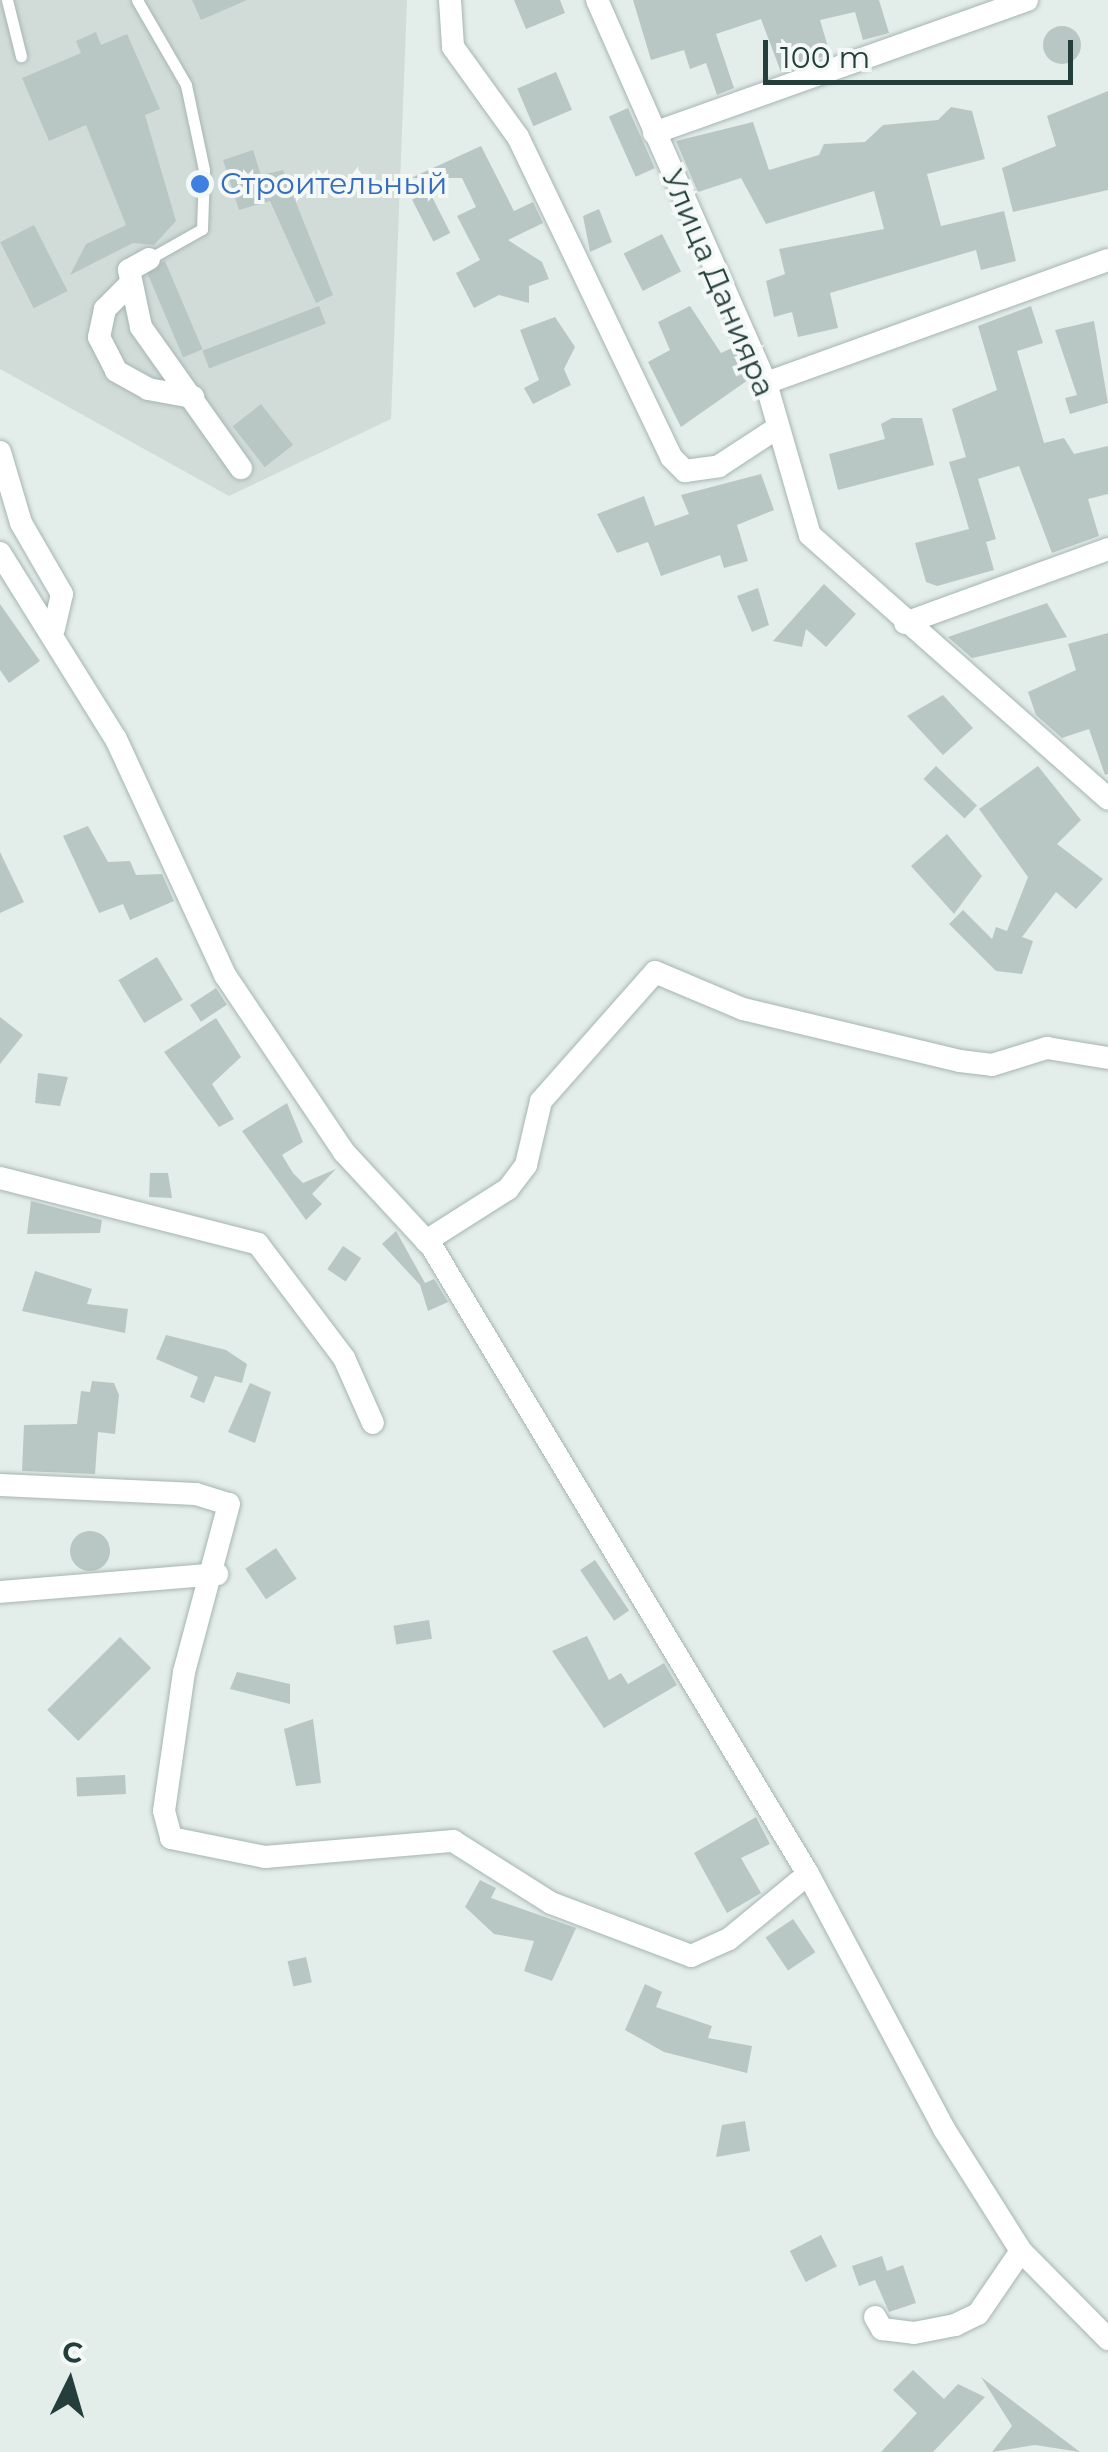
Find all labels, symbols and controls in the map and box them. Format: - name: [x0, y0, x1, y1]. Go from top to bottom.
- scale bar: [768, 20, 1078, 82]
- text: 100 m: [780, 39, 870, 76]
- street label: Улица Данияра: [654, 164, 782, 402]
- place label: Строительный: [220, 166, 447, 202]
- marker: Строительный: [189, 173, 211, 195]
- north arrow: [20, 2332, 120, 2432]
- text: С: [61, 2334, 84, 2370]

